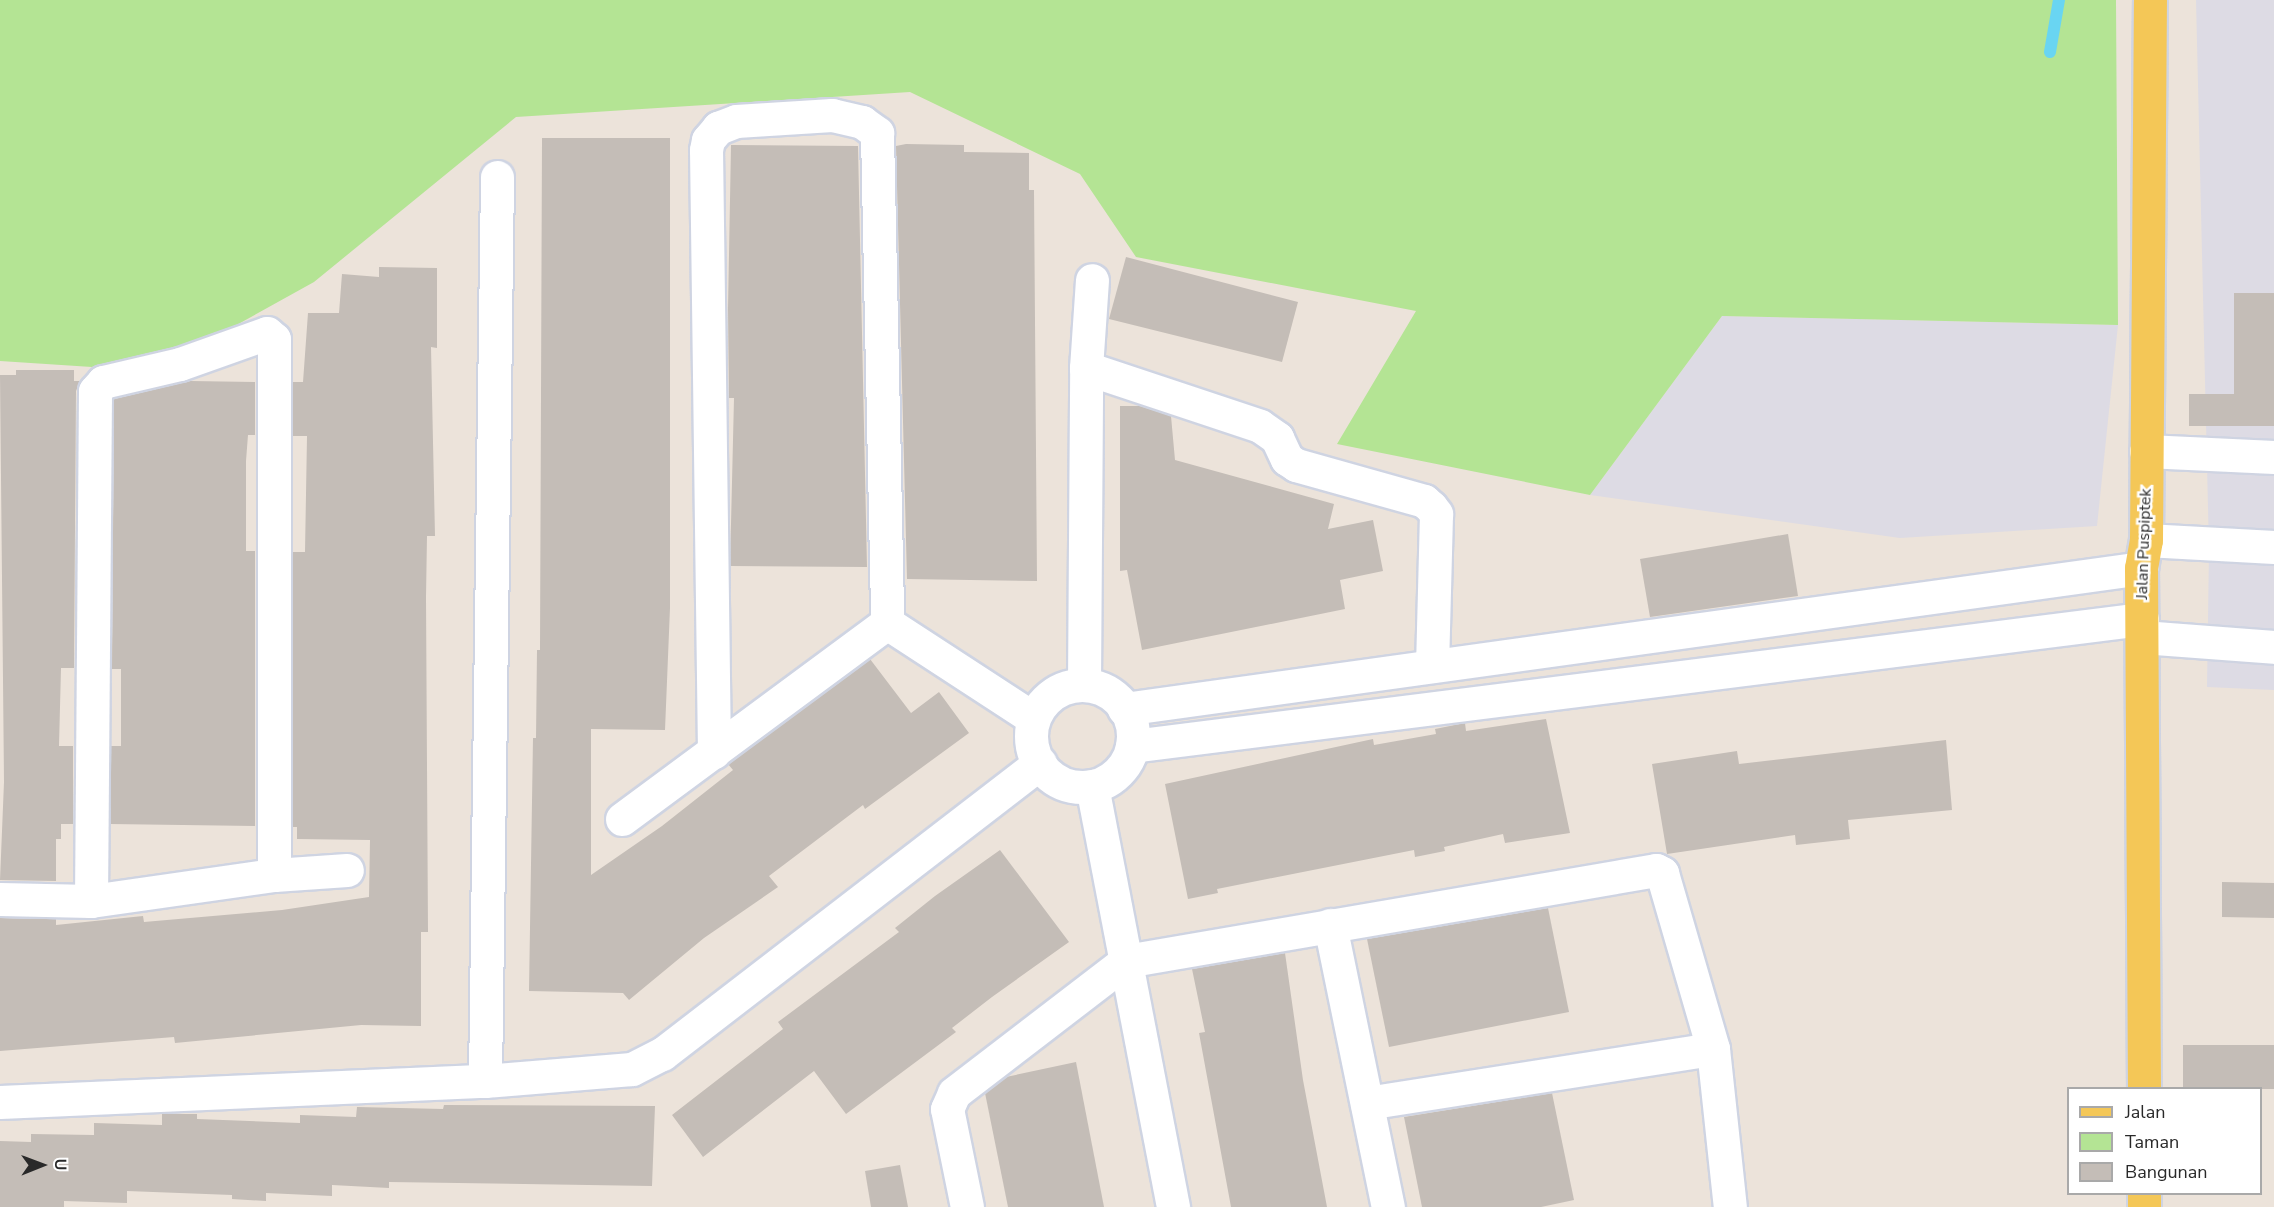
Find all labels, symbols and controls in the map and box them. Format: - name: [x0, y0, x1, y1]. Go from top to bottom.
- street label: Jalan Puspiptek: [2132, 488, 2156, 600]
- legend: [2067, 1087, 2262, 1195]
- text: Jalan: [2125, 1100, 2165, 1124]
- text: Taman: [2125, 1130, 2179, 1154]
- north arrow: [12, 1135, 72, 1195]
- text: U: [49, 1159, 71, 1171]
- text: Bangunan: [2125, 1160, 2208, 1184]

